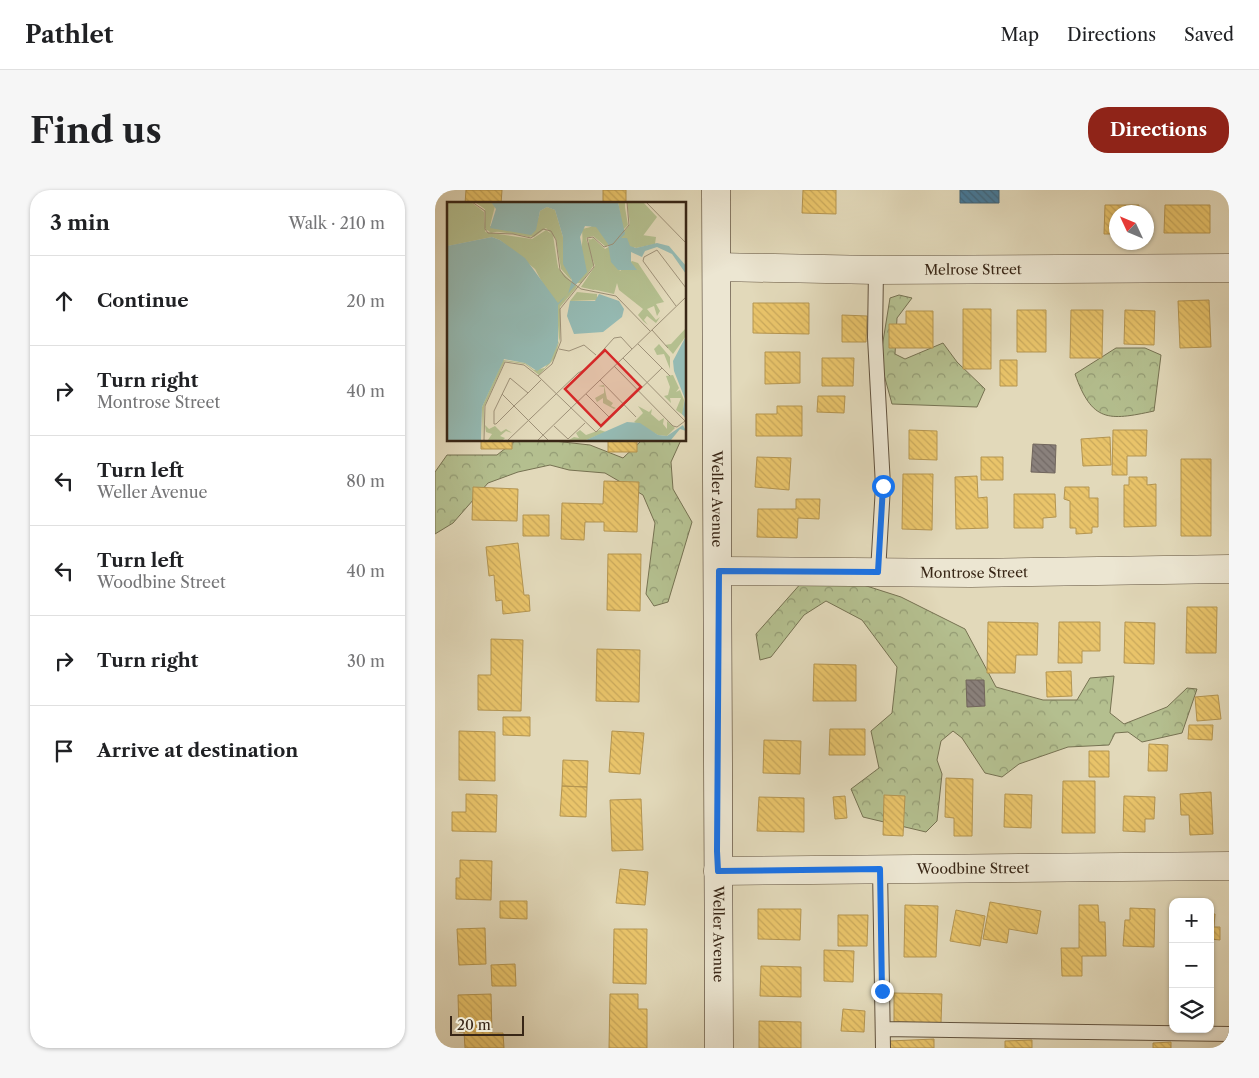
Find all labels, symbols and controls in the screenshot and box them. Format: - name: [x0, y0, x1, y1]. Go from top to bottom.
- text: Pathlet: [25, 20, 113, 49]
- text: Map: [1000, 24, 1039, 46]
- text: Directions: [1067, 24, 1156, 46]
- text: Saved: [1184, 24, 1234, 46]
- button: Directions: [1088, 107, 1229, 153]
- text: Find us: [30, 109, 162, 152]
- inset map: [447, 202, 686, 441]
- north arrow: [1109, 205, 1154, 250]
- text: 3 min: [50, 210, 110, 235]
- text: Walk · 210 m: [289, 213, 385, 233]
- street label: Melrose Street: [924, 260, 1022, 279]
- icon: ahead: [50, 287, 78, 315]
- text: Continue: [97, 289, 189, 312]
- text: 20 m: [346, 291, 385, 311]
- text: Turn right: [97, 369, 198, 392]
- icon: right: [50, 377, 78, 405]
- text: 40 m: [346, 381, 385, 401]
- text: Montrose Street: [97, 392, 220, 412]
- street label: Weller Avenue: [708, 450, 726, 548]
- text: Turn left: [97, 459, 184, 482]
- icon: left: [50, 467, 78, 495]
- text: 80 m: [346, 471, 385, 491]
- route start: [872, 475, 895, 498]
- text: Weller Avenue: [97, 482, 208, 502]
- text: Turn left: [97, 549, 184, 572]
- icon: left: [50, 557, 78, 585]
- text: 40 m: [346, 561, 385, 581]
- street label: Montrose Street: [920, 563, 1028, 582]
- text: Woodbine Street: [97, 572, 226, 592]
- icon: right: [50, 647, 78, 675]
- text: Turn right: [97, 649, 198, 672]
- text: 30 m: [347, 651, 385, 671]
- icon: arrive: [50, 737, 78, 765]
- text: Arrive at destination: [97, 739, 298, 762]
- street label: Woodbine Street: [916, 859, 1029, 878]
- street label: Weller Avenue: [709, 885, 728, 983]
- map controls: [1169, 898, 1214, 1033]
- button: +: [1169, 898, 1214, 943]
- button: −: [1169, 943, 1214, 988]
- route end: [871, 980, 894, 1003]
- button: layers: [1169, 988, 1214, 1033]
- scale bar: [450, 1013, 524, 1036]
- text: 20 m: [457, 1016, 491, 1034]

